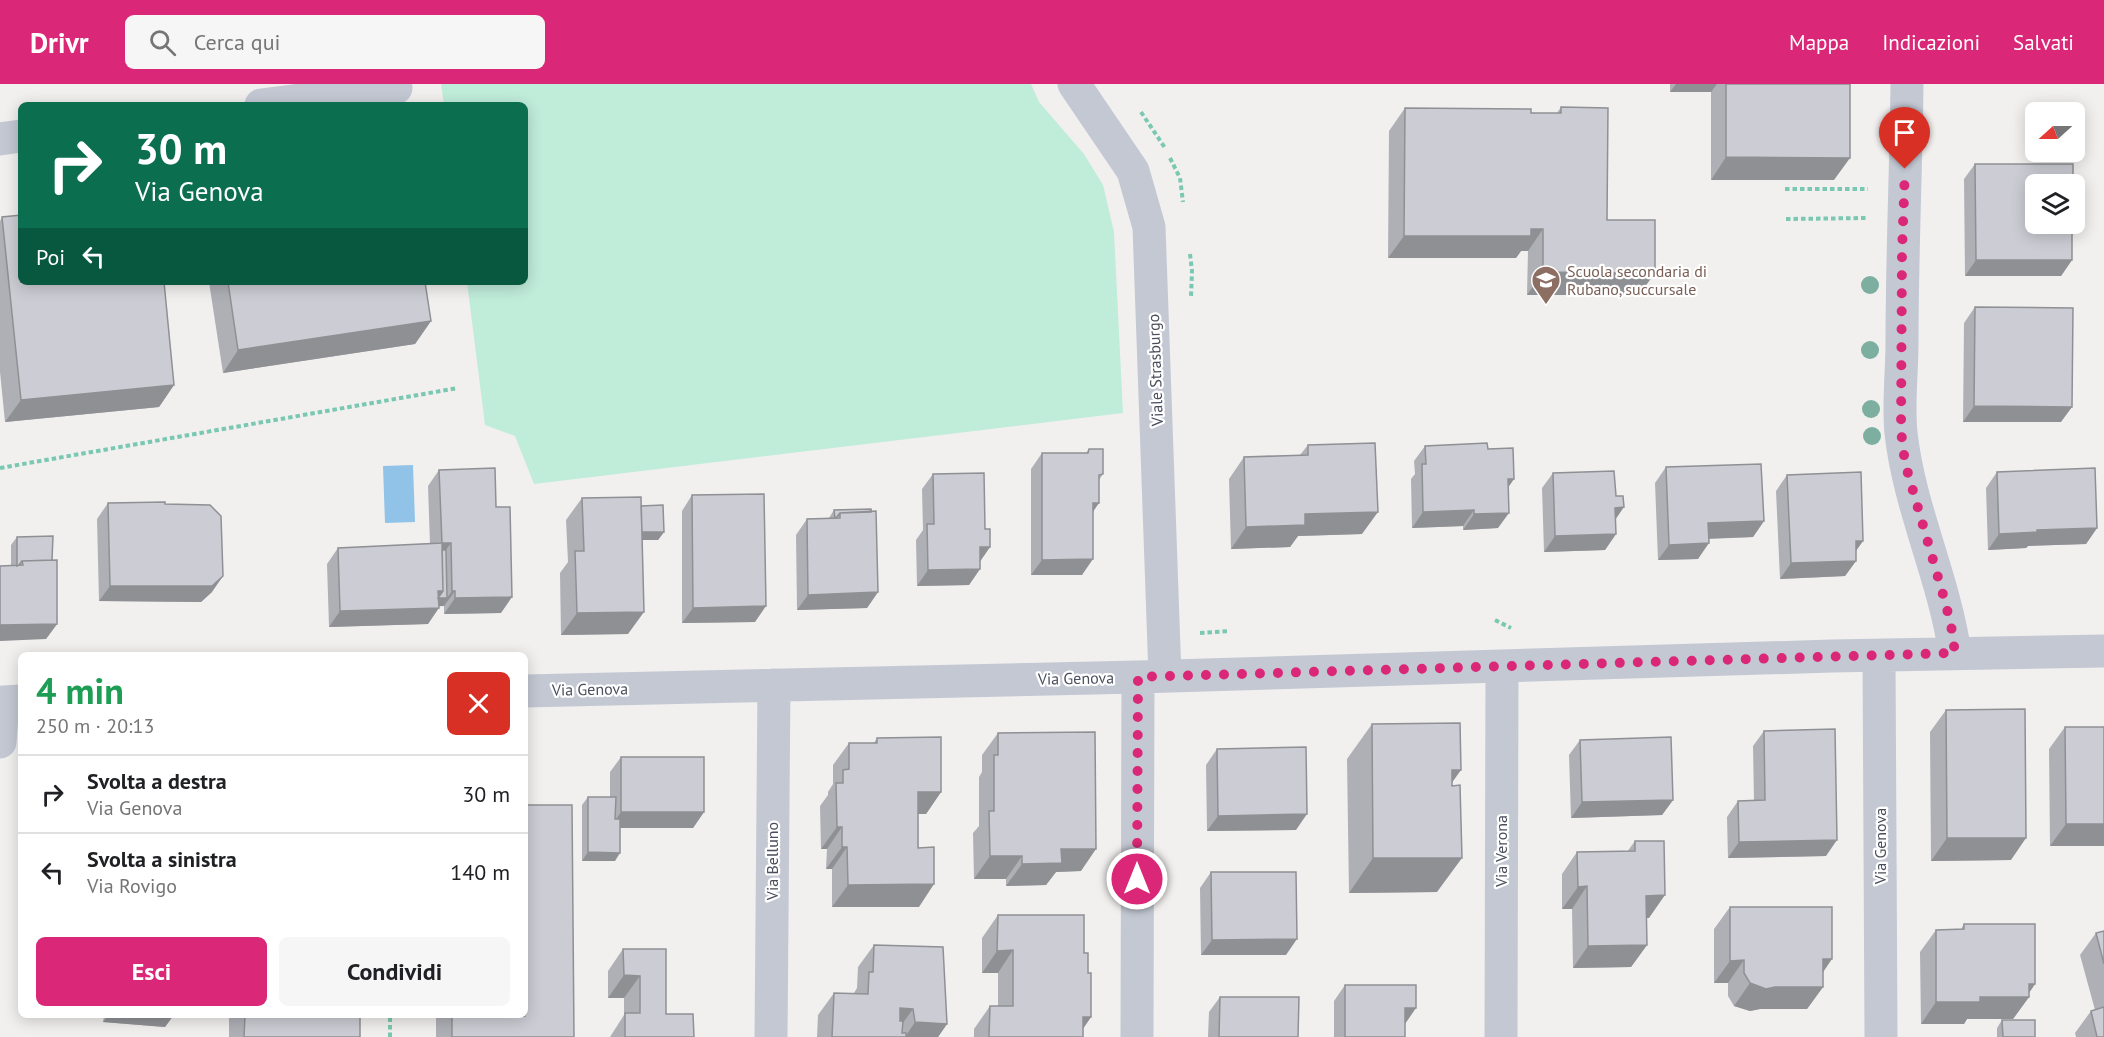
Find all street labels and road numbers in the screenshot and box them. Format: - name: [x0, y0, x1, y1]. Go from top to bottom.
- street label: Viale Strasburgo: [1143, 314, 1167, 427]
- street label: Via Genova: [1037, 667, 1114, 689]
- street label: Via Genova: [551, 678, 628, 700]
- street label: Via Genova: [1870, 808, 1890, 885]
- street label: Via Verona: [1491, 815, 1511, 888]
- street label: Via Belluno: [762, 822, 782, 901]

